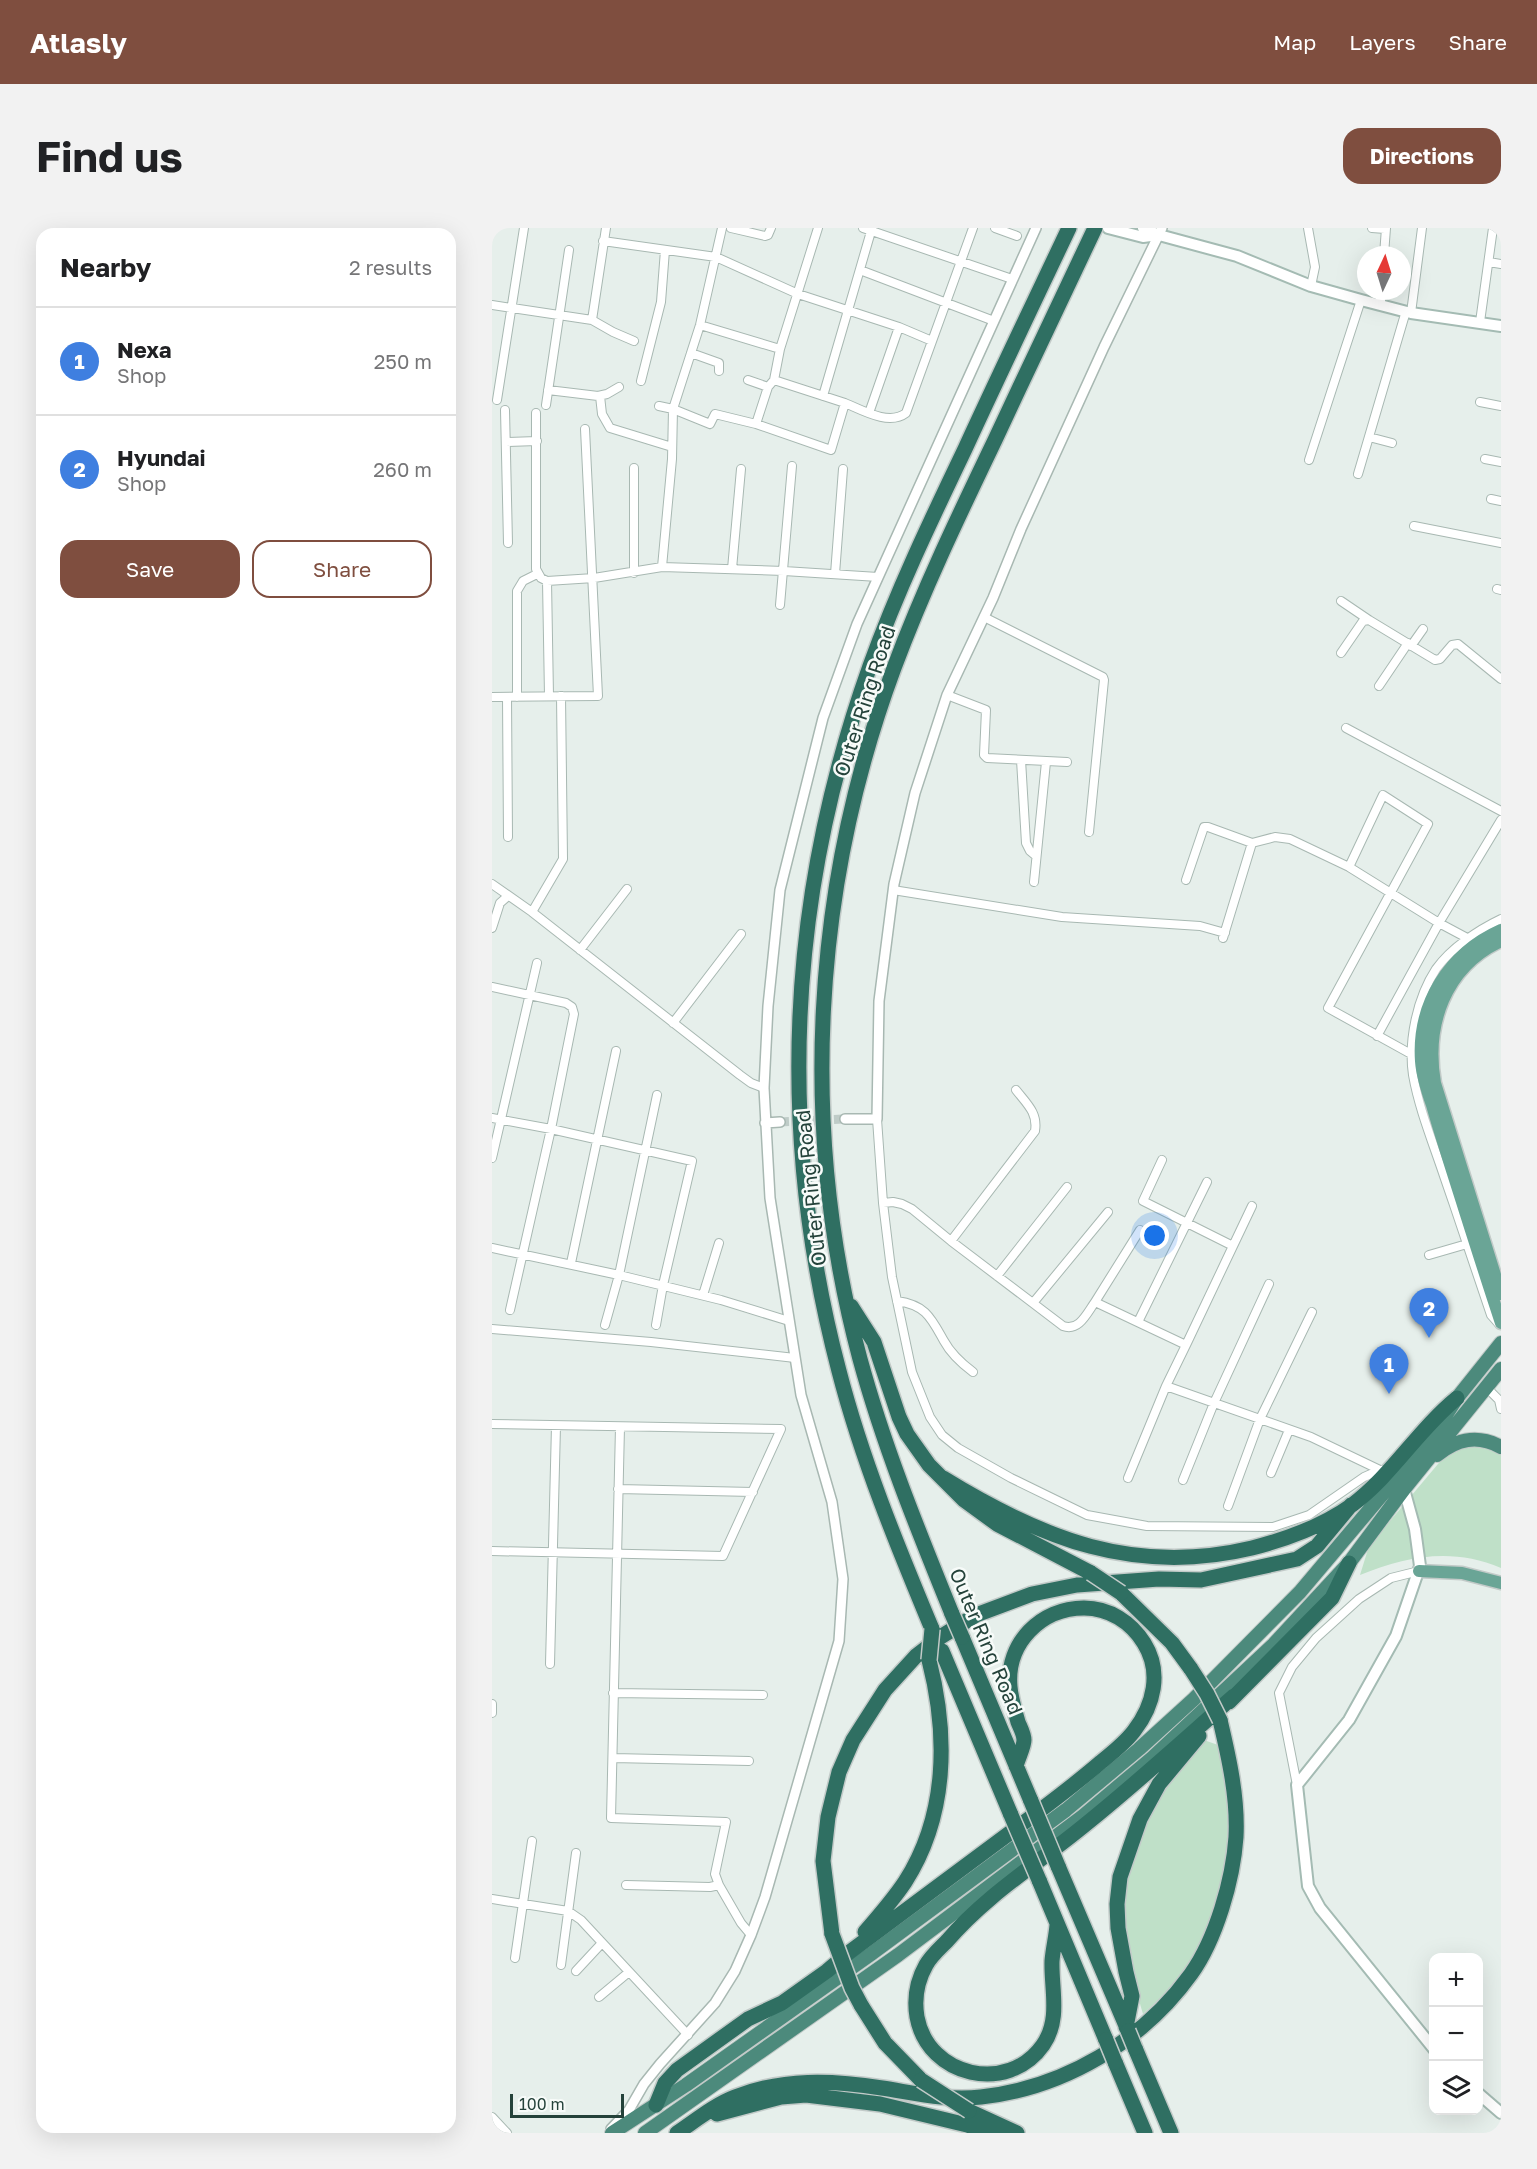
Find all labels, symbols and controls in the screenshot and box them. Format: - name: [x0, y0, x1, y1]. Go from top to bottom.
- text: Atlasly: [30, 26, 127, 59]
- text: Map: [1273, 29, 1316, 55]
- text: Layers: [1349, 29, 1416, 55]
- text: Share: [1449, 29, 1507, 55]
- button: Directions: [1343, 128, 1501, 184]
- text: Find us: [36, 131, 183, 181]
- north arrow: [1357, 246, 1411, 300]
- text: Nearby: [60, 252, 151, 283]
- text: 2 results: [349, 255, 432, 279]
- text: Nexa: [117, 336, 172, 363]
- text: 1: [74, 349, 85, 373]
- text: 250 m: [374, 349, 432, 373]
- text: Shop: [117, 363, 166, 387]
- text: Hyundai: [117, 444, 206, 471]
- text: 2: [73, 457, 86, 481]
- text: 260 m: [373, 457, 432, 481]
- text: Shop: [117, 471, 166, 495]
- button: Save: [60, 540, 240, 598]
- button: Share: [252, 540, 432, 598]
- street label: Outer Ring Road: [828, 623, 900, 779]
- street label: Outer Ring Road: [790, 1109, 830, 1267]
- your location: [1140, 1221, 1169, 1250]
- pin: 2: [1410, 1288, 1448, 1338]
- pin: 1: [1370, 1344, 1408, 1394]
- street label: Outer Ring Road: [945, 1564, 1029, 1718]
- map controls: [1429, 1953, 1483, 2115]
- button: +: [1429, 1953, 1483, 2007]
- button: −: [1429, 2007, 1483, 2061]
- button: layers: [1429, 2061, 1483, 2115]
- scale bar: [510, 2091, 624, 2118]
- text: 100 m: [519, 2094, 565, 2114]

